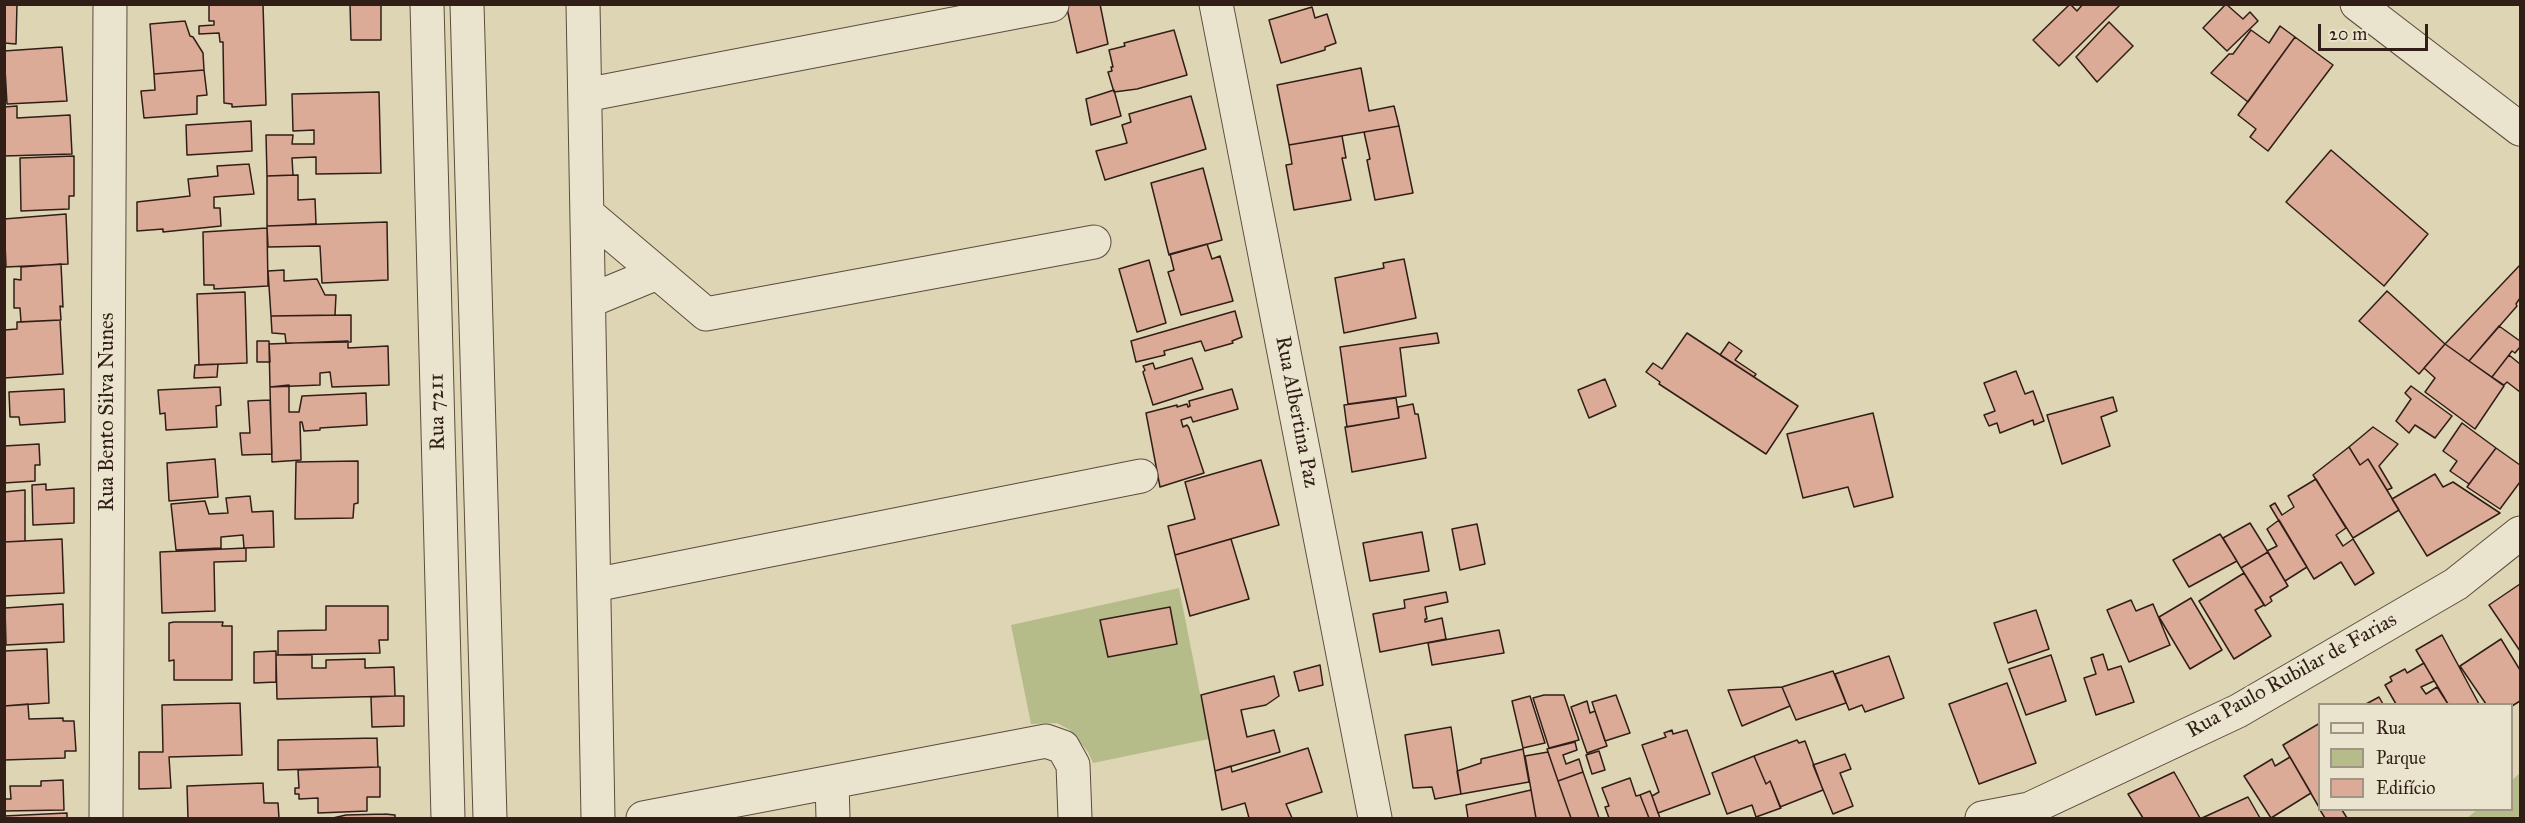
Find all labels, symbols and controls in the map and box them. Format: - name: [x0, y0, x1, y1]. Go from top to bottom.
- scale bar: [2321, 12, 2430, 50]
- text: 20 m: [2329, 23, 2367, 45]
- street label: Rua Bento Silva Nunes: [95, 313, 121, 511]
- street label: Rua Albertina Paz: [1269, 334, 1323, 490]
- street label: Rua 7211: [425, 373, 451, 451]
- street label: Rua Paulo Rubilar de Farias: [2182, 608, 2402, 744]
- legend: [2318, 703, 2513, 811]
- text: Parque: [2376, 747, 2426, 769]
- text: Edifício: [2376, 777, 2435, 799]

